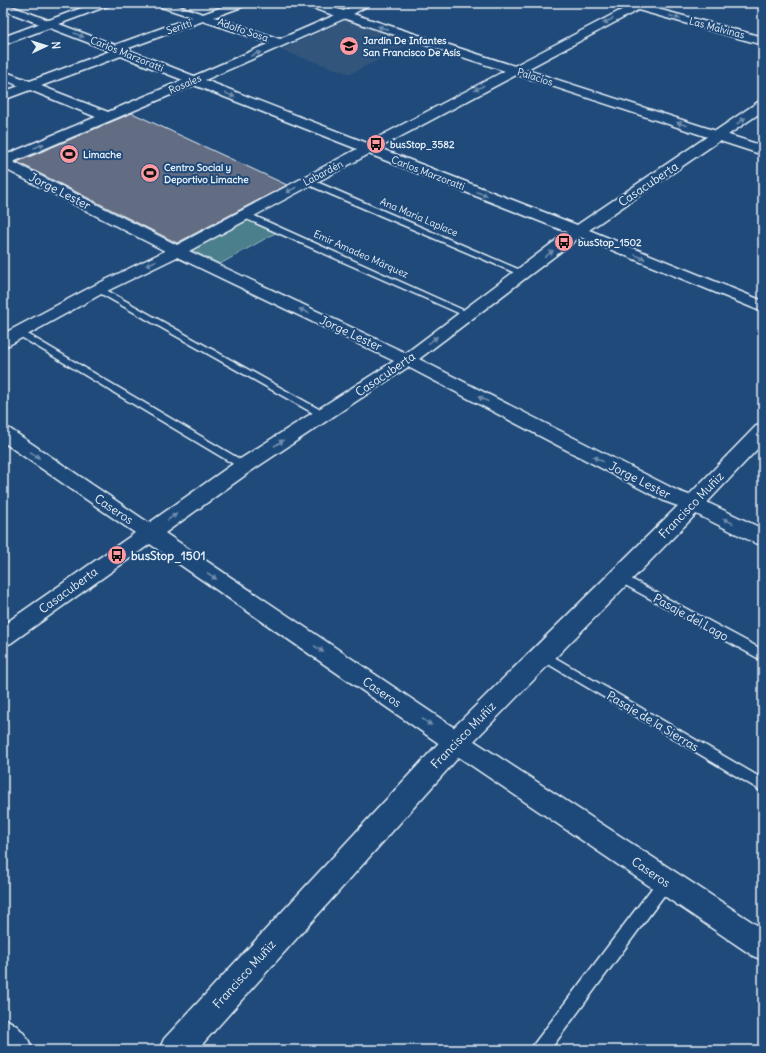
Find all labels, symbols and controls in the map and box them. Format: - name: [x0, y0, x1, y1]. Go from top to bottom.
- one-way arrow: [669, 14, 681, 20]
- street label: Las Malvinas: [688, 14, 747, 42]
- street label: Adolfo Sosa: [216, 15, 270, 45]
- street label: Seritti: [164, 17, 194, 37]
- one-way arrow: [602, 18, 614, 24]
- one-way arrow: [377, 25, 389, 31]
- north arrow: [26, 26, 66, 66]
- one-way arrow: [73, 32, 84, 38]
- street label: Carlos Marzoratti: [88, 33, 166, 75]
- place label: Jardín De Infantes San Francisco De Asís: [363, 34, 461, 59]
- school or university icon: Jardín De Infantes San Francisco De Asís: [338, 35, 360, 57]
- text: N: [49, 41, 63, 50]
- one-way arrow: [250, 51, 261, 57]
- street label: Palacios: [515, 65, 555, 89]
- street label: Rosales: [167, 71, 204, 97]
- one-way arrow: [473, 85, 485, 92]
- one-way arrow: [225, 92, 237, 98]
- one-way arrow: [736, 117, 746, 125]
- one-way arrow: [676, 121, 688, 127]
- bus stop icon: busStop_3582: [365, 133, 387, 155]
- place label: busStop_3582: [390, 138, 455, 151]
- one-way arrow: [33, 142, 45, 149]
- sports icon: Limache: [58, 143, 80, 165]
- place label: Limache: [83, 148, 122, 161]
- street label: Carlos Marzoratti: [389, 153, 467, 193]
- street label: Labardén: [301, 157, 345, 189]
- street label: Casacuberta: [615, 158, 681, 209]
- place label: Centro Social y Deportivo Limache: [164, 161, 249, 186]
- sports icon: Centro Social y Deportivo Limache: [139, 162, 161, 184]
- street label: Jorge Lester: [27, 169, 93, 213]
- one-way arrow: [285, 187, 297, 193]
- one-way arrow: [476, 191, 488, 197]
- street label: Ana María Laplace: [378, 195, 460, 239]
- street label: Emir Amadeo Märquez: [311, 227, 411, 281]
- bus stop icon: busStop_1502: [553, 231, 575, 253]
- place label: busStop_1502: [578, 236, 642, 249]
- one-way arrow: [543, 249, 554, 258]
- one-way arrow: [635, 254, 647, 260]
- one-way arrow: [145, 260, 157, 267]
- one-way arrow: [298, 308, 309, 314]
- street label: Jorge Lester: [317, 312, 385, 354]
- one-way arrow: [428, 336, 439, 344]
- street label: Casacuberta: [352, 348, 418, 399]
- one-way arrow: [477, 396, 489, 402]
- one-way arrow: [273, 440, 285, 447]
- one-way arrow: [30, 451, 40, 459]
- one-way arrow: [593, 455, 604, 462]
- street label: Jorge Lester: [607, 458, 673, 502]
- street label: Francisco Muñiz: [655, 468, 727, 541]
- street label: Caseros: [92, 491, 136, 527]
- one-way arrow: [166, 513, 177, 521]
- one-way arrow: [722, 518, 734, 524]
- bus stop icon: busStop_1501: [106, 544, 128, 566]
- place label: busStop_1501: [131, 548, 205, 564]
- street label: Casacuberta: [36, 564, 100, 616]
- one-way arrow: [207, 572, 217, 580]
- street label: Pasaje del Lago: [651, 590, 731, 644]
- one-way arrow: [314, 645, 325, 653]
- street label: Caseros: [360, 674, 404, 710]
- street label: Pasaje de la Sierras: [604, 688, 702, 754]
- street label: Francisco Muñiz: [427, 698, 499, 771]
- one-way arrow: [422, 718, 432, 726]
- street label: Caseros: [629, 854, 673, 890]
- street label: Francisco Muñiz: [209, 937, 279, 1011]

